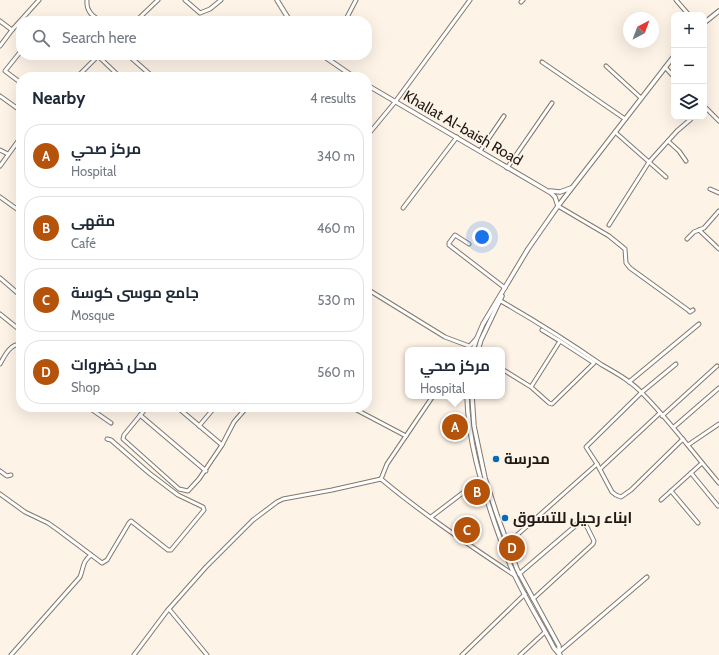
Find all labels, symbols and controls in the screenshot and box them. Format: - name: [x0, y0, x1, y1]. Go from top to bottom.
- north arrow: [623, 12, 659, 48]
- map controls: [671, 12, 707, 120]
- button: +: [671, 12, 707, 48]
- search box: [16, 16, 372, 60]
- icon: search: [30, 27, 52, 49]
- text: Search here: [62, 29, 137, 47]
- button: −: [671, 48, 707, 84]
- button: layers: [671, 84, 707, 120]
- street label: Khallat Al-baish Road: [400, 87, 526, 169]
- text: Nearby: [32, 88, 85, 108]
- text: 4 results: [310, 90, 356, 106]
- text: مركز صحي: [71, 140, 141, 158]
- text: A: [42, 148, 50, 164]
- text: 340 m: [317, 148, 355, 164]
- text: Hospital: [71, 163, 116, 179]
- text: مقهى: [71, 212, 115, 230]
- text: B: [42, 220, 50, 236]
- text: 460 m: [317, 220, 355, 236]
- your location: [472, 227, 492, 247]
- text: Café: [71, 235, 96, 251]
- text: جامع موسى كوسة: [71, 284, 199, 302]
- text: C: [42, 292, 50, 308]
- text: 530 m: [318, 292, 355, 308]
- text: Mosque: [71, 307, 115, 323]
- popup: [405, 347, 505, 399]
- text: محل خضروات: [71, 356, 157, 374]
- text: مركز صحي: [420, 357, 490, 375]
- text: D: [41, 364, 51, 380]
- text: 560 m: [317, 364, 355, 380]
- text: Shop: [71, 379, 100, 395]
- text: Hospital: [420, 380, 465, 396]
- pin: A: [442, 412, 468, 442]
- place label: مدرسة: [504, 450, 550, 468]
- marker: مدرسة: [491, 454, 501, 464]
- pin: B: [464, 477, 490, 507]
- place label: ابناء رحيل للتسوق: [513, 509, 632, 527]
- marker: ابناء رحيل للتسوق: [500, 513, 510, 523]
- pin: C: [454, 515, 480, 545]
- pin: D: [499, 533, 525, 563]

